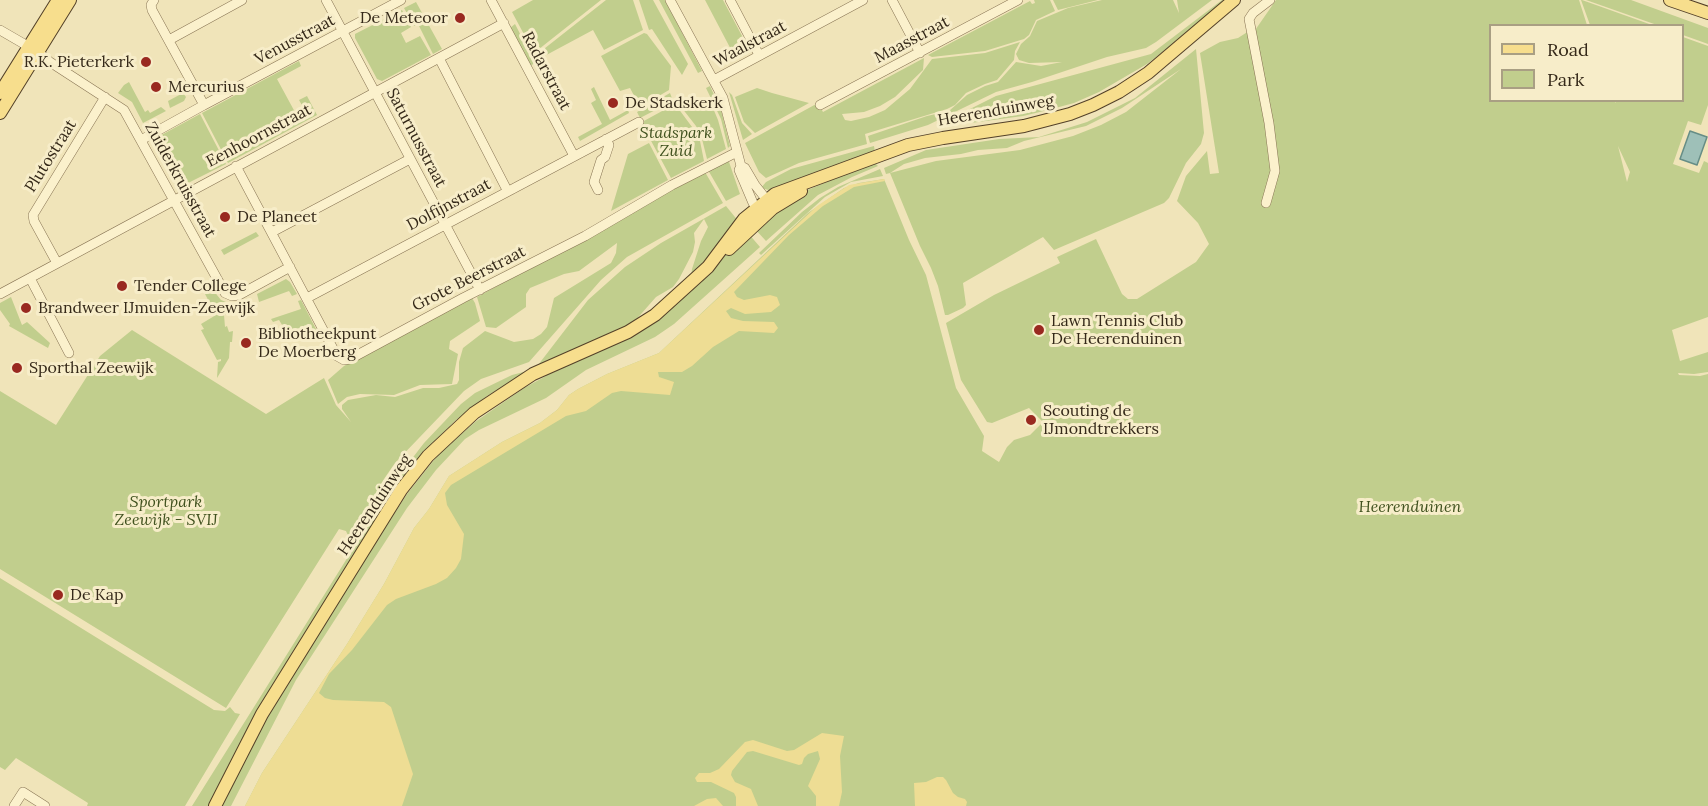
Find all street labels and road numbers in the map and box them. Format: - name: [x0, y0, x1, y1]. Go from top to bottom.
- street label: Venusstraat: [252, 11, 338, 69]
- street label: Maasstraat: [871, 12, 953, 68]
- street label: Waalstraat: [711, 17, 789, 71]
- street label: Radarstraat: [517, 28, 575, 114]
- street label: Saturnusstraat: [382, 85, 450, 191]
- street label: Heerenduinweg: [936, 91, 1056, 131]
- street label: Eenhoornstraat: [203, 100, 315, 172]
- street label: Plutostraat: [21, 116, 81, 196]
- street label: Zuiderkruisstraat: [140, 119, 220, 241]
- street label: Dolfijnstraat: [404, 175, 494, 235]
- street label: Grote Beerstraat: [409, 242, 529, 316]
- street label: Heerenduinweg: [334, 451, 416, 559]

